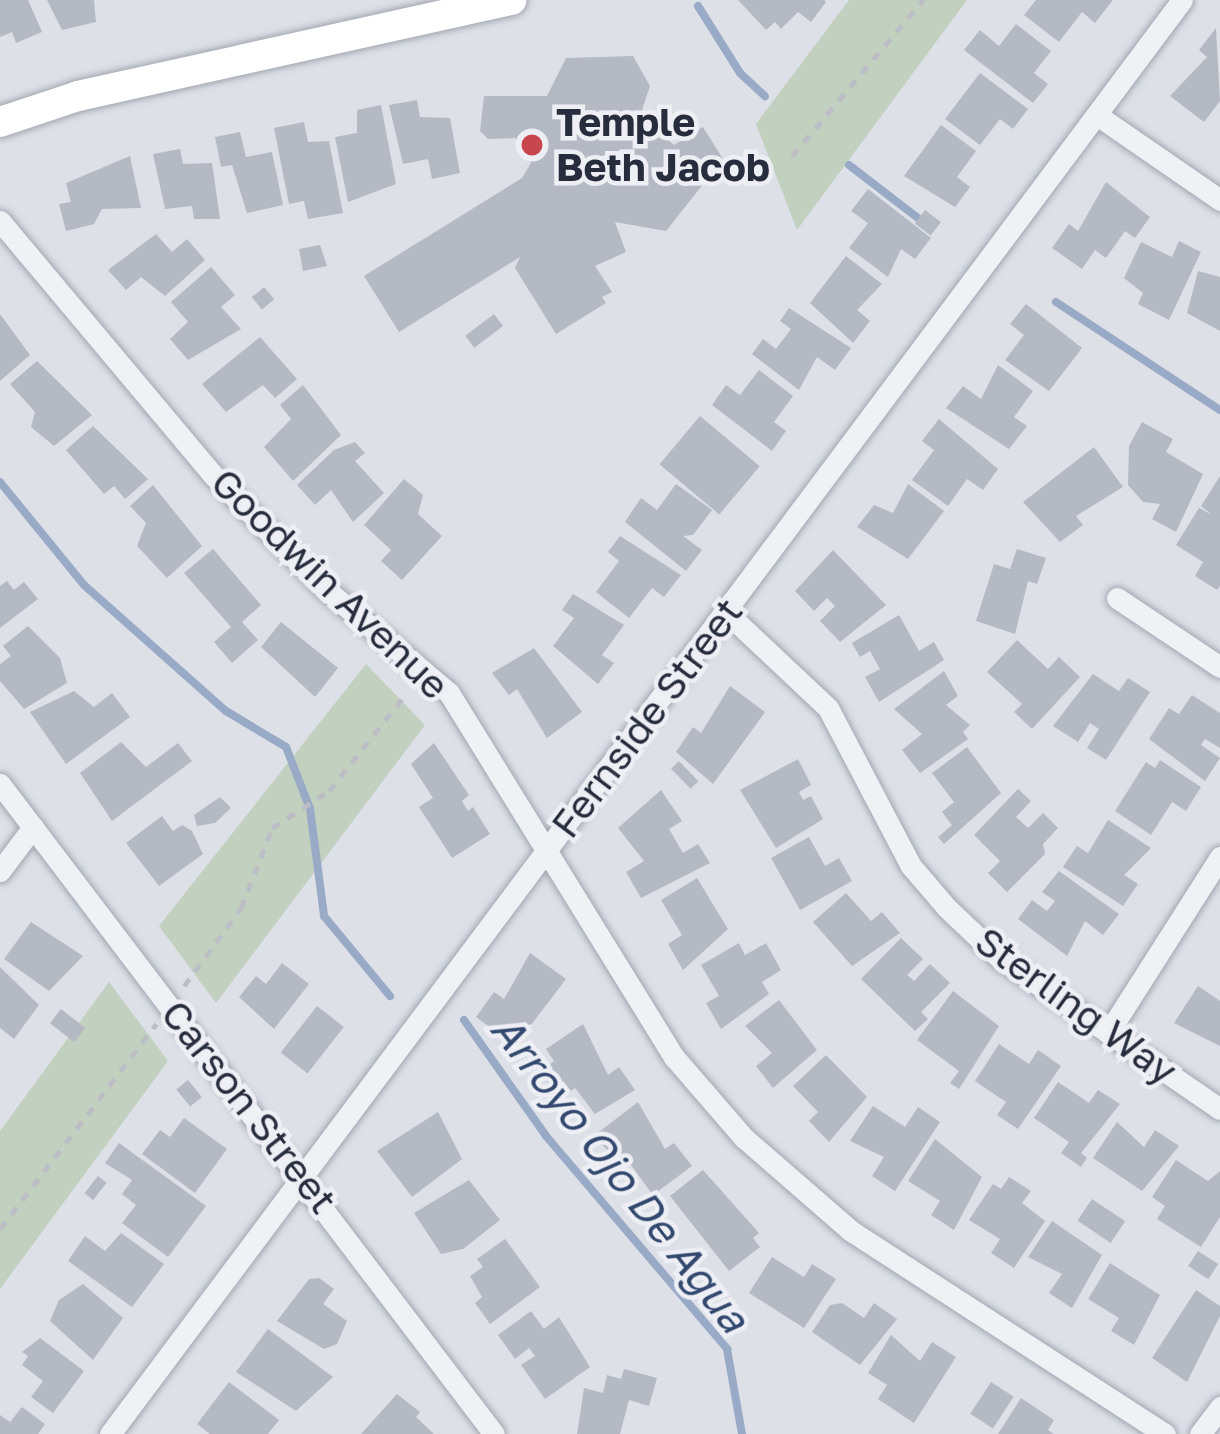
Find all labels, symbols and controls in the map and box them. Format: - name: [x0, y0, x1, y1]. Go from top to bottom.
- place label: Temple Beth Jacob: [556, 100, 770, 191]
- marker: Temple Beth Jacob: [519, 132, 545, 158]
- street label: Goodwin Avenue: [202, 459, 458, 709]
- street label: Fernside Street: [542, 589, 752, 847]
- street label: Sterling Way: [966, 917, 1186, 1095]
- street label: Carson Street: [151, 991, 347, 1223]
- water label: Arroyo Ojo De Agua: [482, 1005, 760, 1341]

